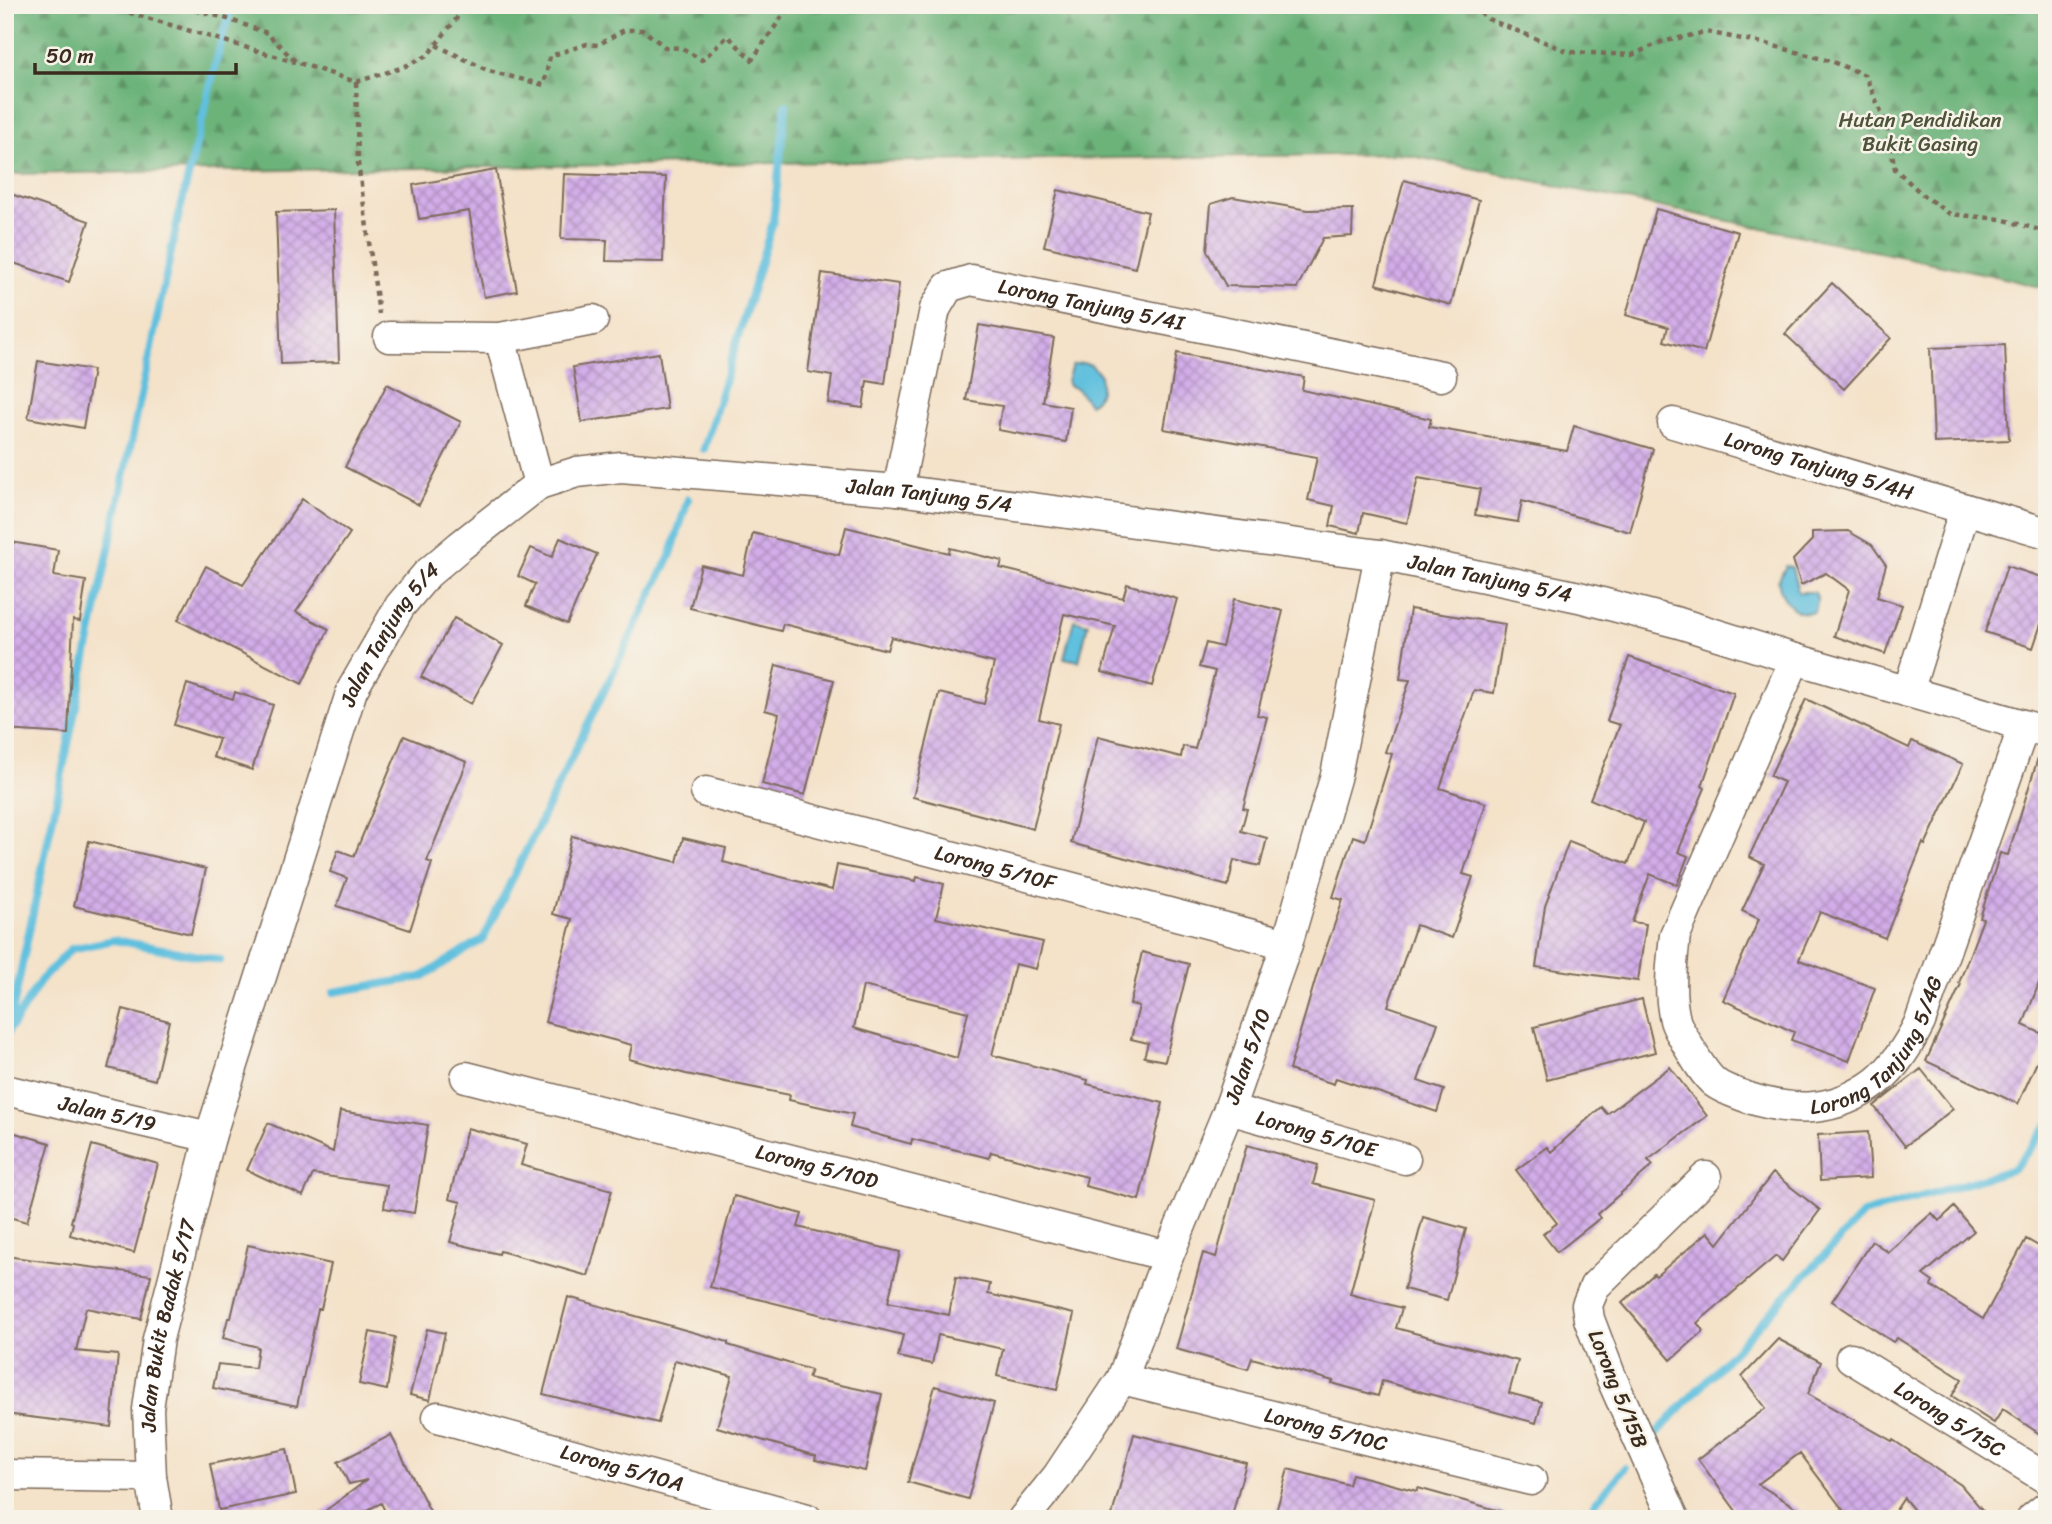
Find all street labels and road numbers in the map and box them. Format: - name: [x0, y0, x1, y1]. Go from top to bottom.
- street label: Lorong Tanjung 5/4I: [995, 267, 1189, 342]
- street label: Lorong Tanjung 5/4H: [1720, 420, 1918, 512]
- street label: Jalan Tanjung 5/4: [844, 467, 1015, 524]
- street label: Jalan Tanjung 5/4: [1403, 542, 1575, 614]
- street label: Jalan Tanjung 5/4: [329, 552, 448, 712]
- street label: Lorong 5/10F: [930, 834, 1062, 902]
- street label: Lorong Tanjung 5/4G: [1808, 971, 1954, 1126]
- street label: Jalan 5/10: [1213, 1003, 1282, 1110]
- street label: Jalan 5/19: [54, 1084, 160, 1143]
- street label: Lorong 5/10E: [1252, 1099, 1383, 1169]
- street label: Lorong 5/10D: [751, 1133, 883, 1200]
- street label: Jalan Bukit Badak 5/17: [129, 1213, 208, 1434]
- street label: Lorong 5/15B: [1577, 1324, 1659, 1454]
- street label: Lorong 5/15C: [1886, 1370, 2013, 1468]
- street label: Lorong 5/10C: [1260, 1396, 1391, 1463]
- street label: Lorong 5/10A: [556, 1433, 688, 1503]

